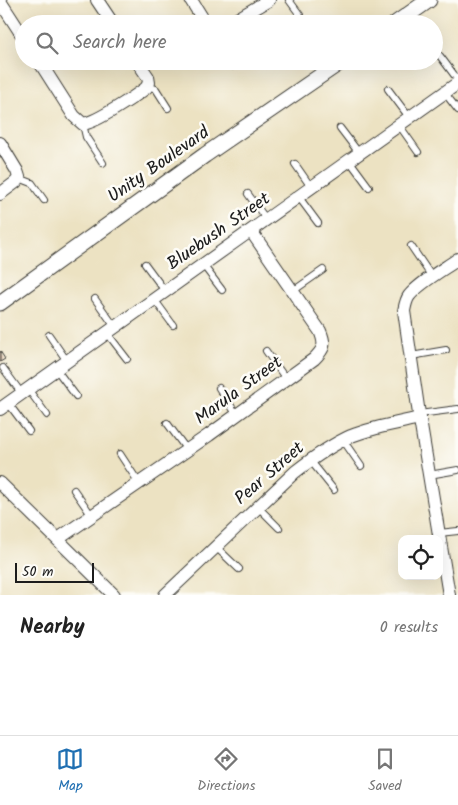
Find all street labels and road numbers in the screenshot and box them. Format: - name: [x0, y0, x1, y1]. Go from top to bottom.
- street label: Unity Boulevard: [102, 118, 217, 211]
- street label: Bluebush Street: [161, 185, 278, 279]
- street label: Marula Street: [189, 348, 290, 433]
- street label: Pear Street: [228, 434, 312, 513]

